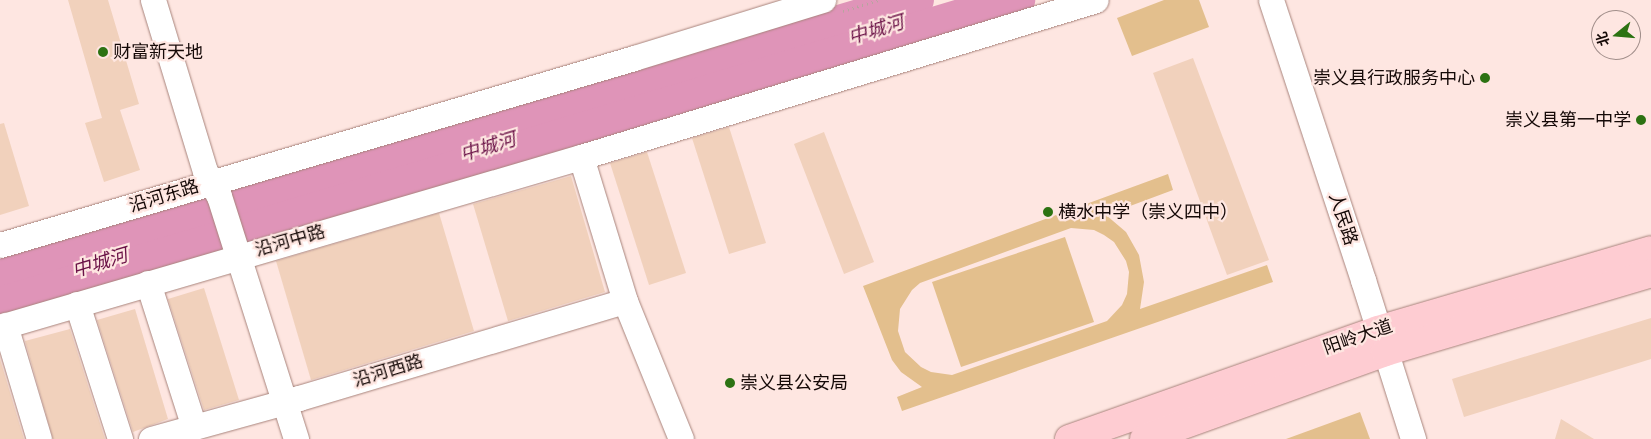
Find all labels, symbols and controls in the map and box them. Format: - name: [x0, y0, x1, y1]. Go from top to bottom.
- north arrow: [1591, 10, 1641, 60]
- water label: 中城河: [845, 11, 907, 49]
- text: 北: [1592, 30, 1613, 48]
- place label: 财富新天地: [113, 41, 203, 63]
- marker: 财富新天地: [97, 46, 109, 58]
- place label: 崇义县行政服务中心: [1313, 67, 1475, 89]
- marker: 崇义县行政服务中心: [1479, 72, 1491, 84]
- place label: 崇义县第一中学: [1505, 109, 1631, 131]
- marker: 崇义县第一中学: [1635, 114, 1647, 126]
- water label: 中城河: [457, 128, 519, 166]
- street label: 沿河东路: [126, 175, 202, 217]
- street label: 人民路: [1324, 190, 1362, 248]
- place label: 横水中学（崇义四中）: [1058, 201, 1238, 223]
- marker: 横水中学（崇义四中）: [1042, 206, 1054, 218]
- street label: 沿河中路: [252, 221, 328, 261]
- water label: 中城河: [69, 244, 131, 282]
- street label: 阳岭大道: [1320, 315, 1396, 359]
- street label: 沿河西路: [350, 350, 426, 392]
- place label: 崇义县公安局: [740, 372, 848, 394]
- marker: 崇义县公安局: [724, 377, 736, 389]

